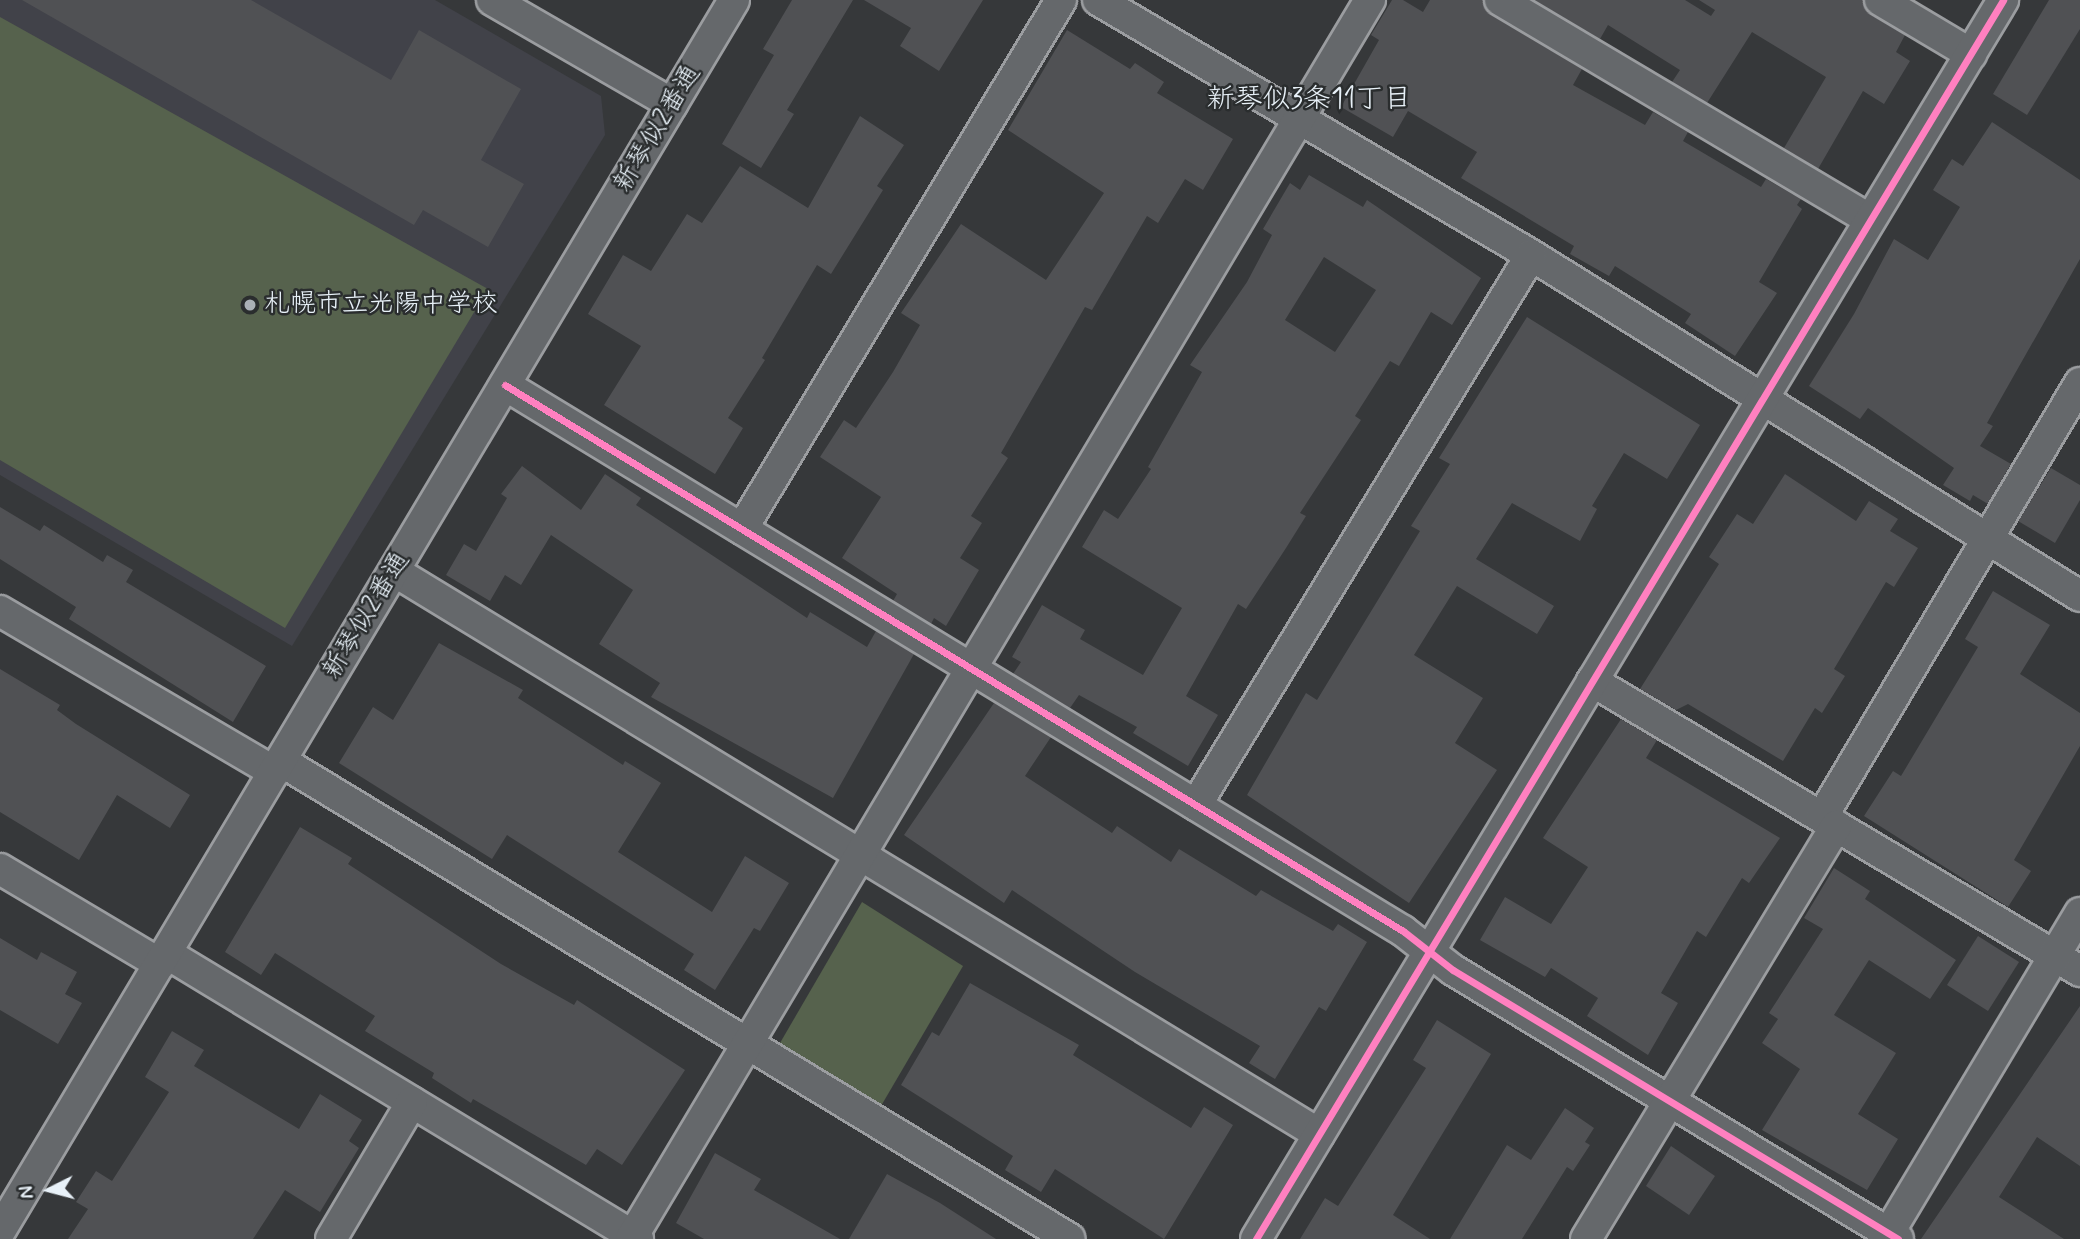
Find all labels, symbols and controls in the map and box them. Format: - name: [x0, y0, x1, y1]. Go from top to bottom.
- street label: 新琴似2番通: [608, 60, 708, 198]
- district label: 新琴似3条11丁目: [1206, 83, 1412, 117]
- place label: 札幌市立光陽中学校: [264, 289, 498, 321]
- marker: 札幌市立光陽中学校: [242, 297, 258, 313]
- street label: 新琴似2番通: [317, 547, 417, 685]
- north arrow: [14, 1155, 84, 1225]
- text: N: [15, 1185, 41, 1200]

